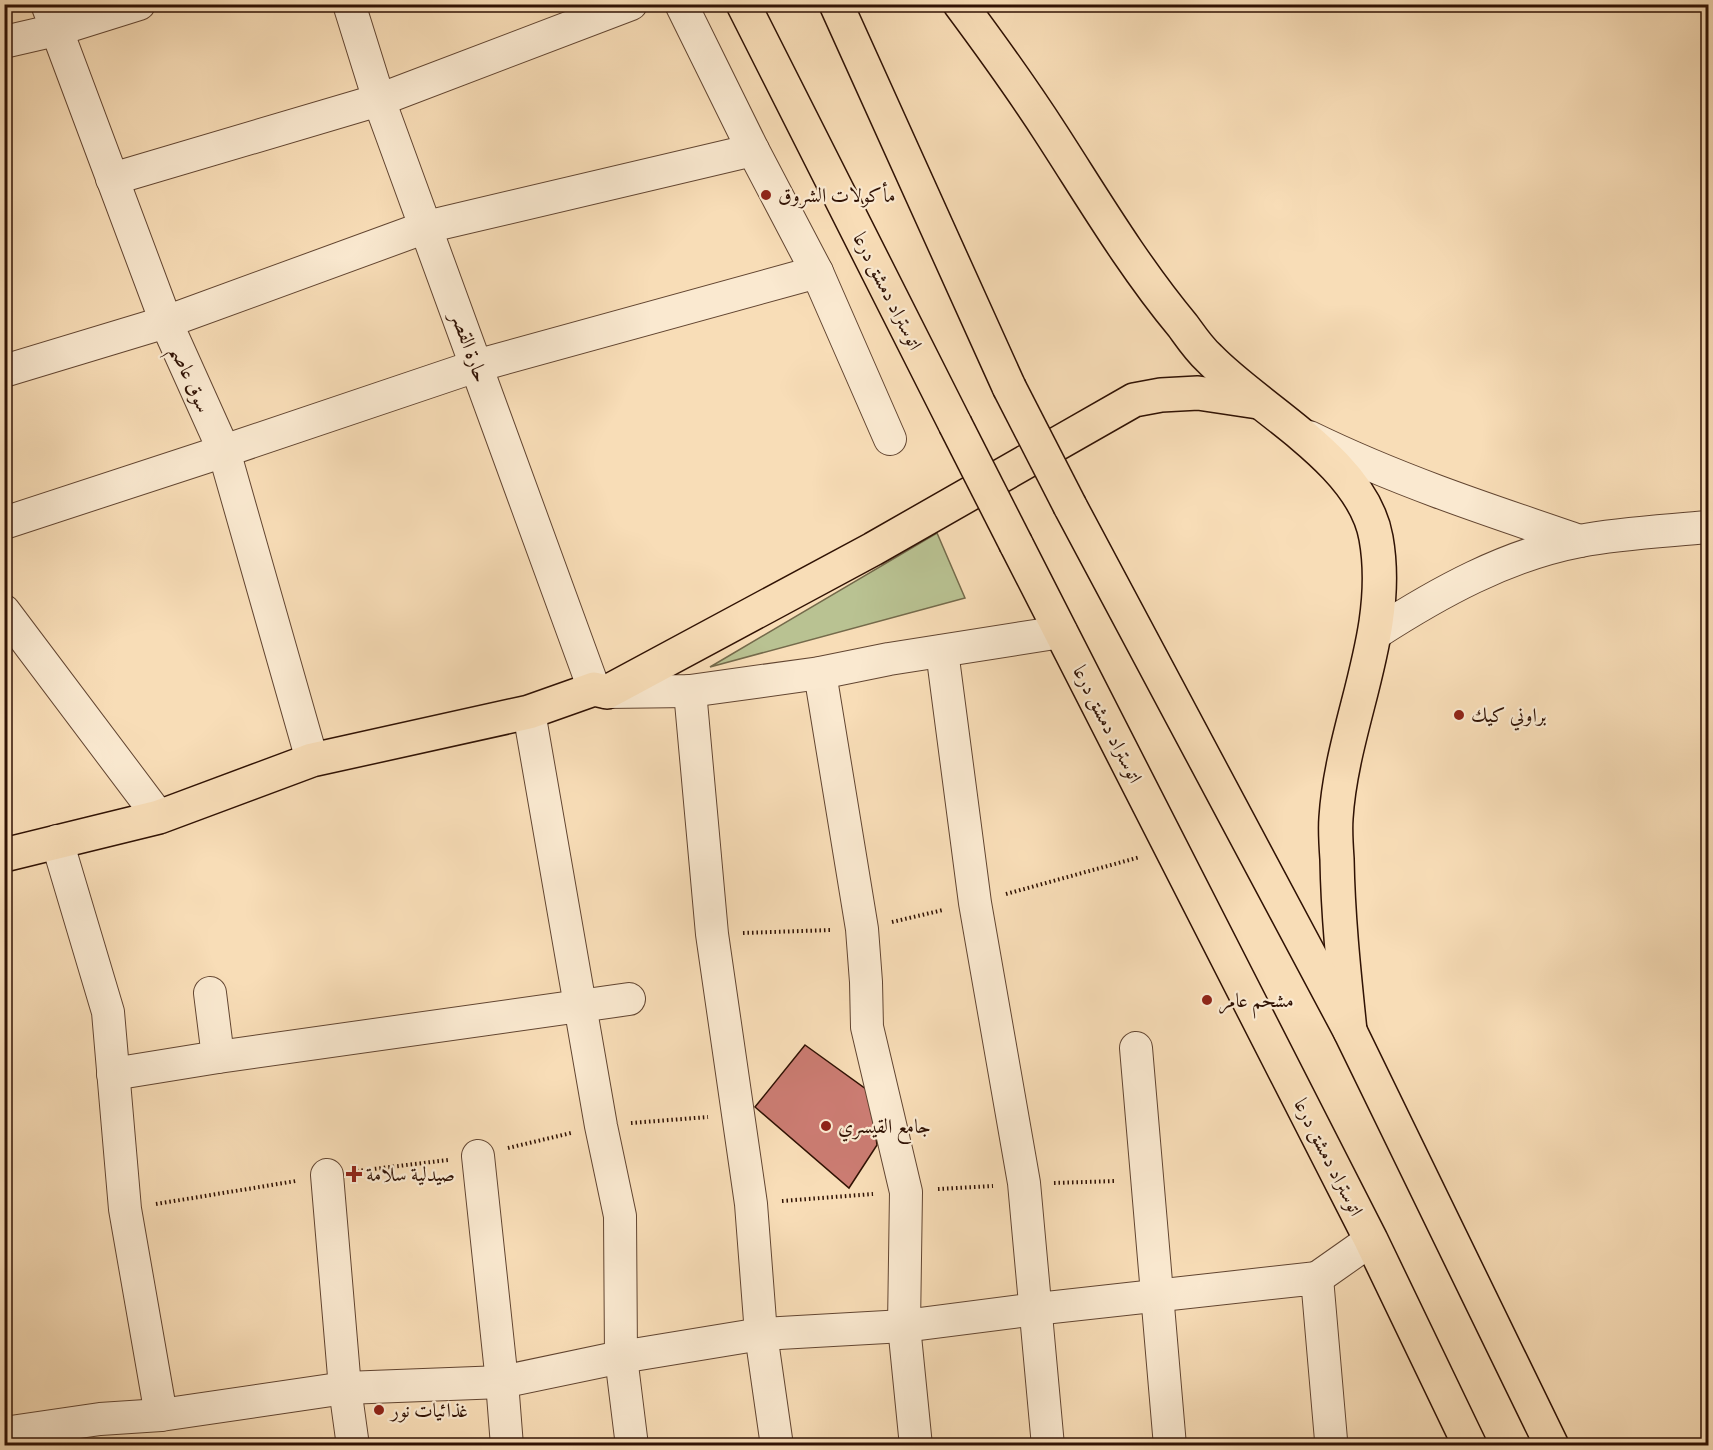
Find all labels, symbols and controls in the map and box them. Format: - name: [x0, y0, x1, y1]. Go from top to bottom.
- place label: مأكولات الشروق: [778, 181, 896, 209]
- marker: مأكولات الشروق: [759, 188, 773, 202]
- street label: اتوستراد دمشق درعا: [847, 229, 927, 354]
- street label: حارة القصر: [444, 307, 493, 386]
- street label: سوق عاصم: [158, 342, 215, 419]
- street label: اتوستراد دمشق درعا: [1067, 662, 1147, 787]
- place label: براوني كيك: [1471, 704, 1547, 731]
- marker: براوني كيك: [1452, 708, 1466, 722]
- place label: مشحم عامر: [1219, 989, 1294, 1019]
- marker: مشحم عامر: [1200, 993, 1214, 1007]
- street label: اتوستراد دمشق درعا: [1288, 1095, 1368, 1220]
- place label: جامع القيسري: [838, 1115, 931, 1144]
- marker: جامع القيسري: [819, 1119, 833, 1133]
- place label: صيدلية سلامة: [366, 1163, 455, 1186]
- marker: صيدلية سلامة: [347, 1167, 361, 1181]
- place label: غذائيات نور: [389, 1399, 468, 1423]
- marker: غذائيات نور: [372, 1403, 386, 1417]

